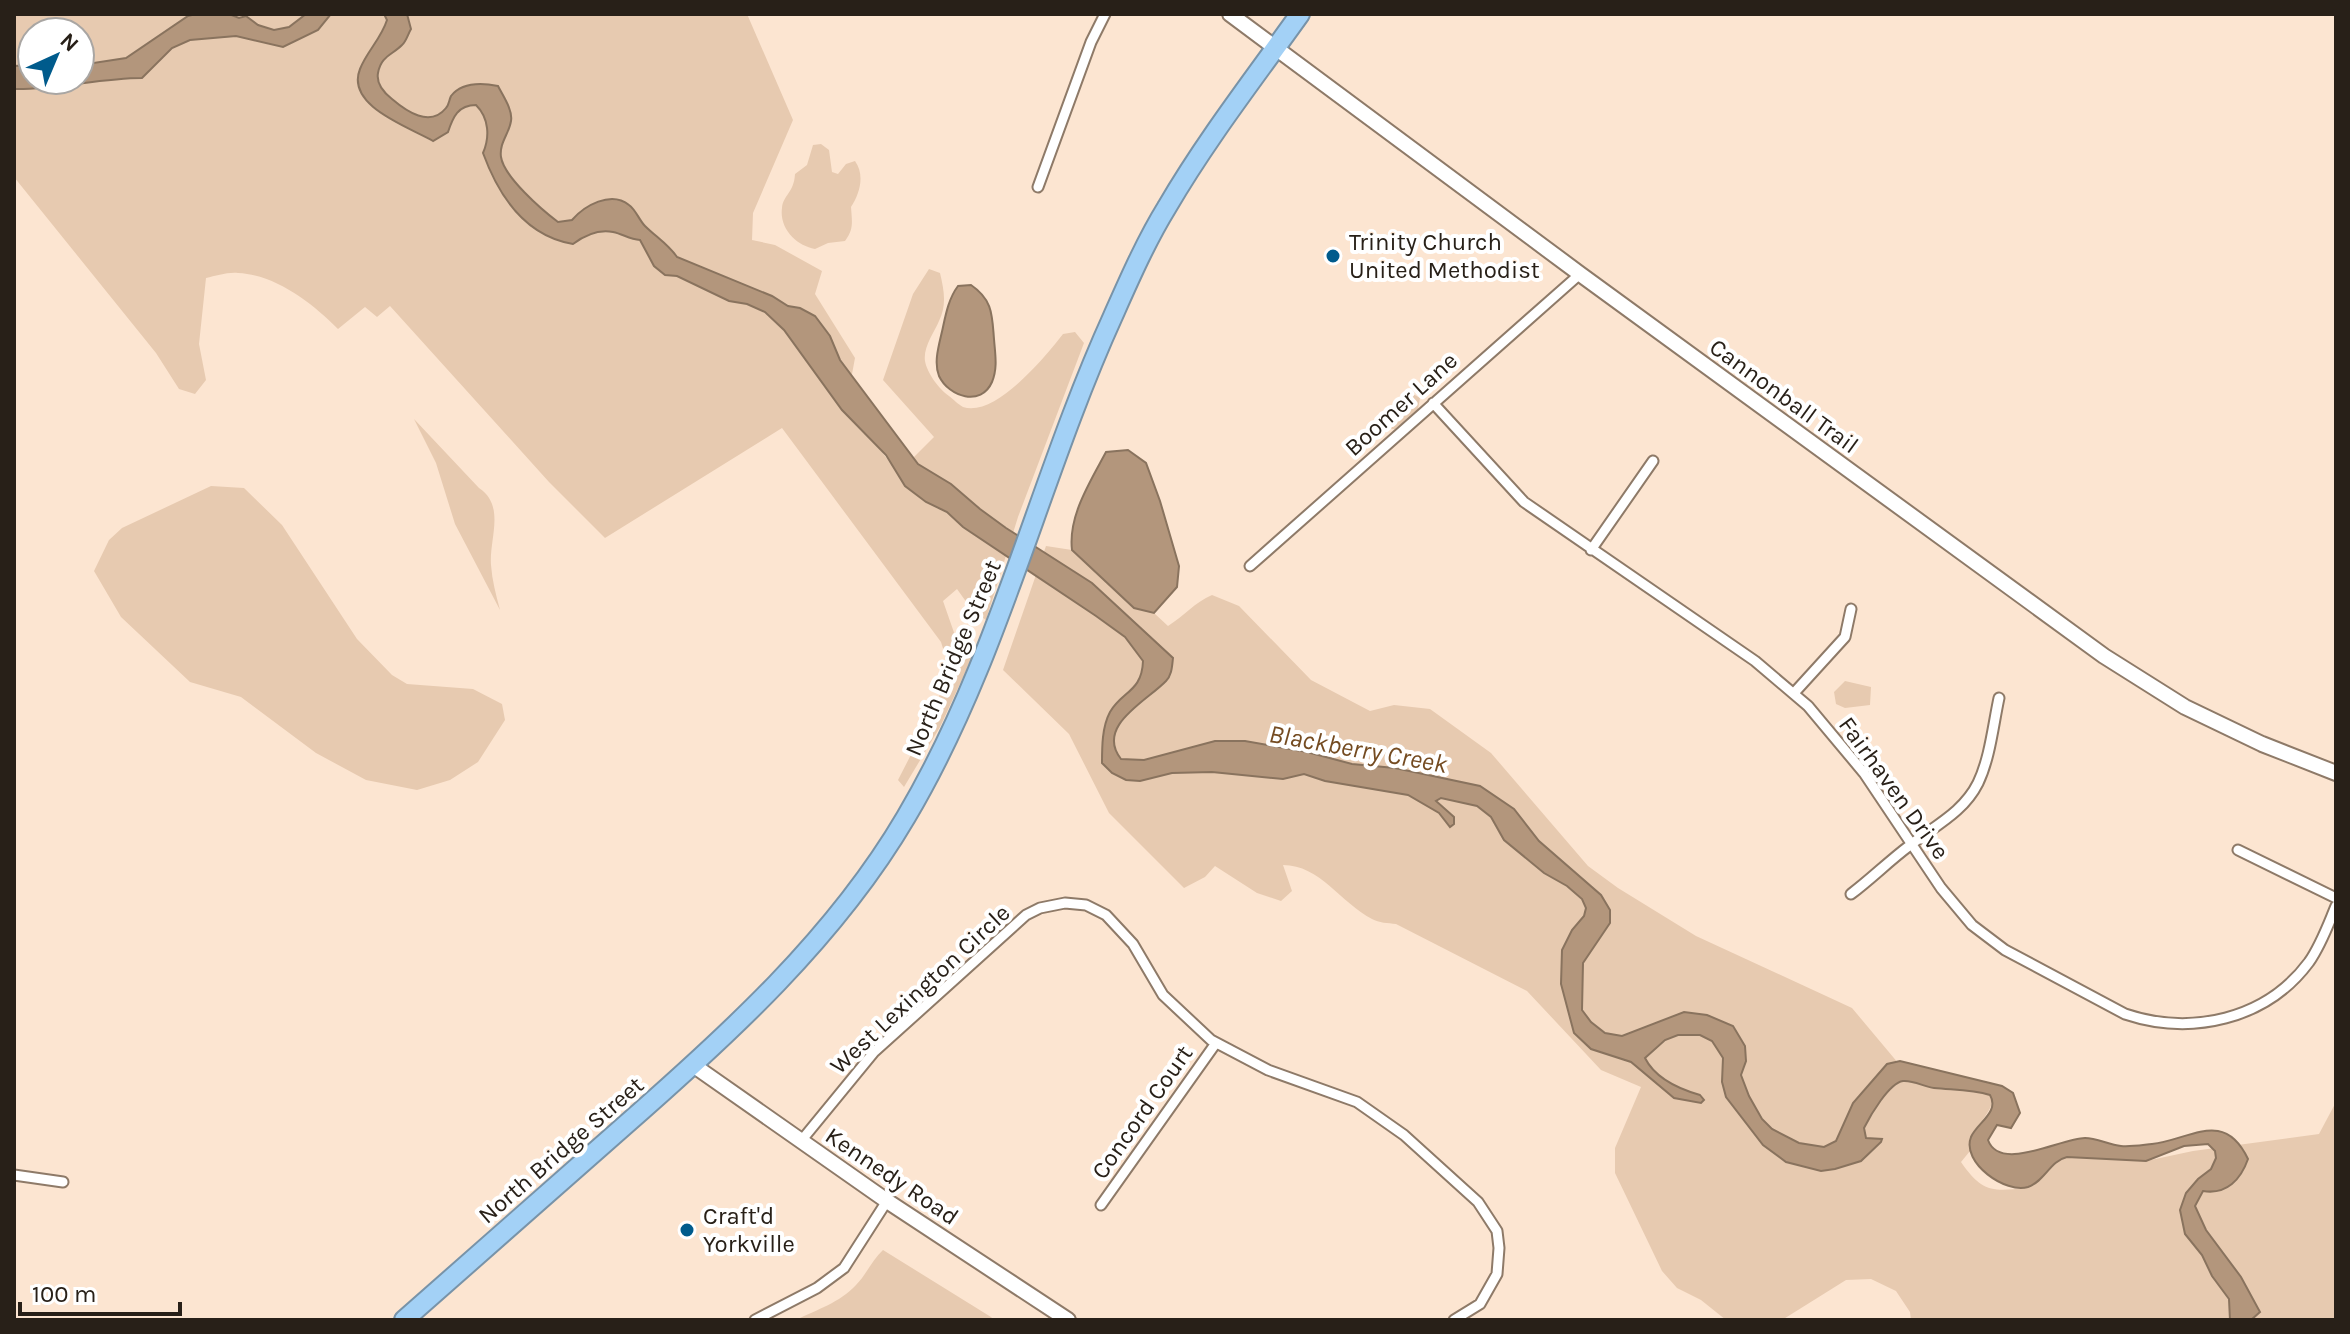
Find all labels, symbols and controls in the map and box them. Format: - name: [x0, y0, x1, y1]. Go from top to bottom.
- north arrow: [16, 16, 96, 96]
- text: N: [54, 27, 84, 57]
- place label: Trinity Church United Methodist: [1349, 228, 1540, 284]
- marker: Trinity Church United Methodist: [1324, 247, 1342, 265]
- street label: Cannonball Trail: [1704, 333, 1864, 459]
- street label: Boomer Lane: [1339, 346, 1463, 462]
- street label: North Bridge Street: [899, 556, 1007, 760]
- street label: Fairhaven Drive: [1833, 711, 1955, 865]
- water label: Blackberry Creek: [1266, 718, 1450, 780]
- street label: West Lexington Circle: [824, 898, 1016, 1080]
- street label: Concord Court: [1086, 1040, 1198, 1184]
- street label: North Bridge Street: [473, 1071, 649, 1229]
- street label: Kennedy Road: [820, 1121, 964, 1231]
- place label: Craft'd Yorkville: [703, 1202, 795, 1258]
- marker: Craft'd Yorkville: [678, 1221, 696, 1239]
- scale bar: [20, 1266, 180, 1316]
- text: 100 m: [32, 1280, 97, 1308]

